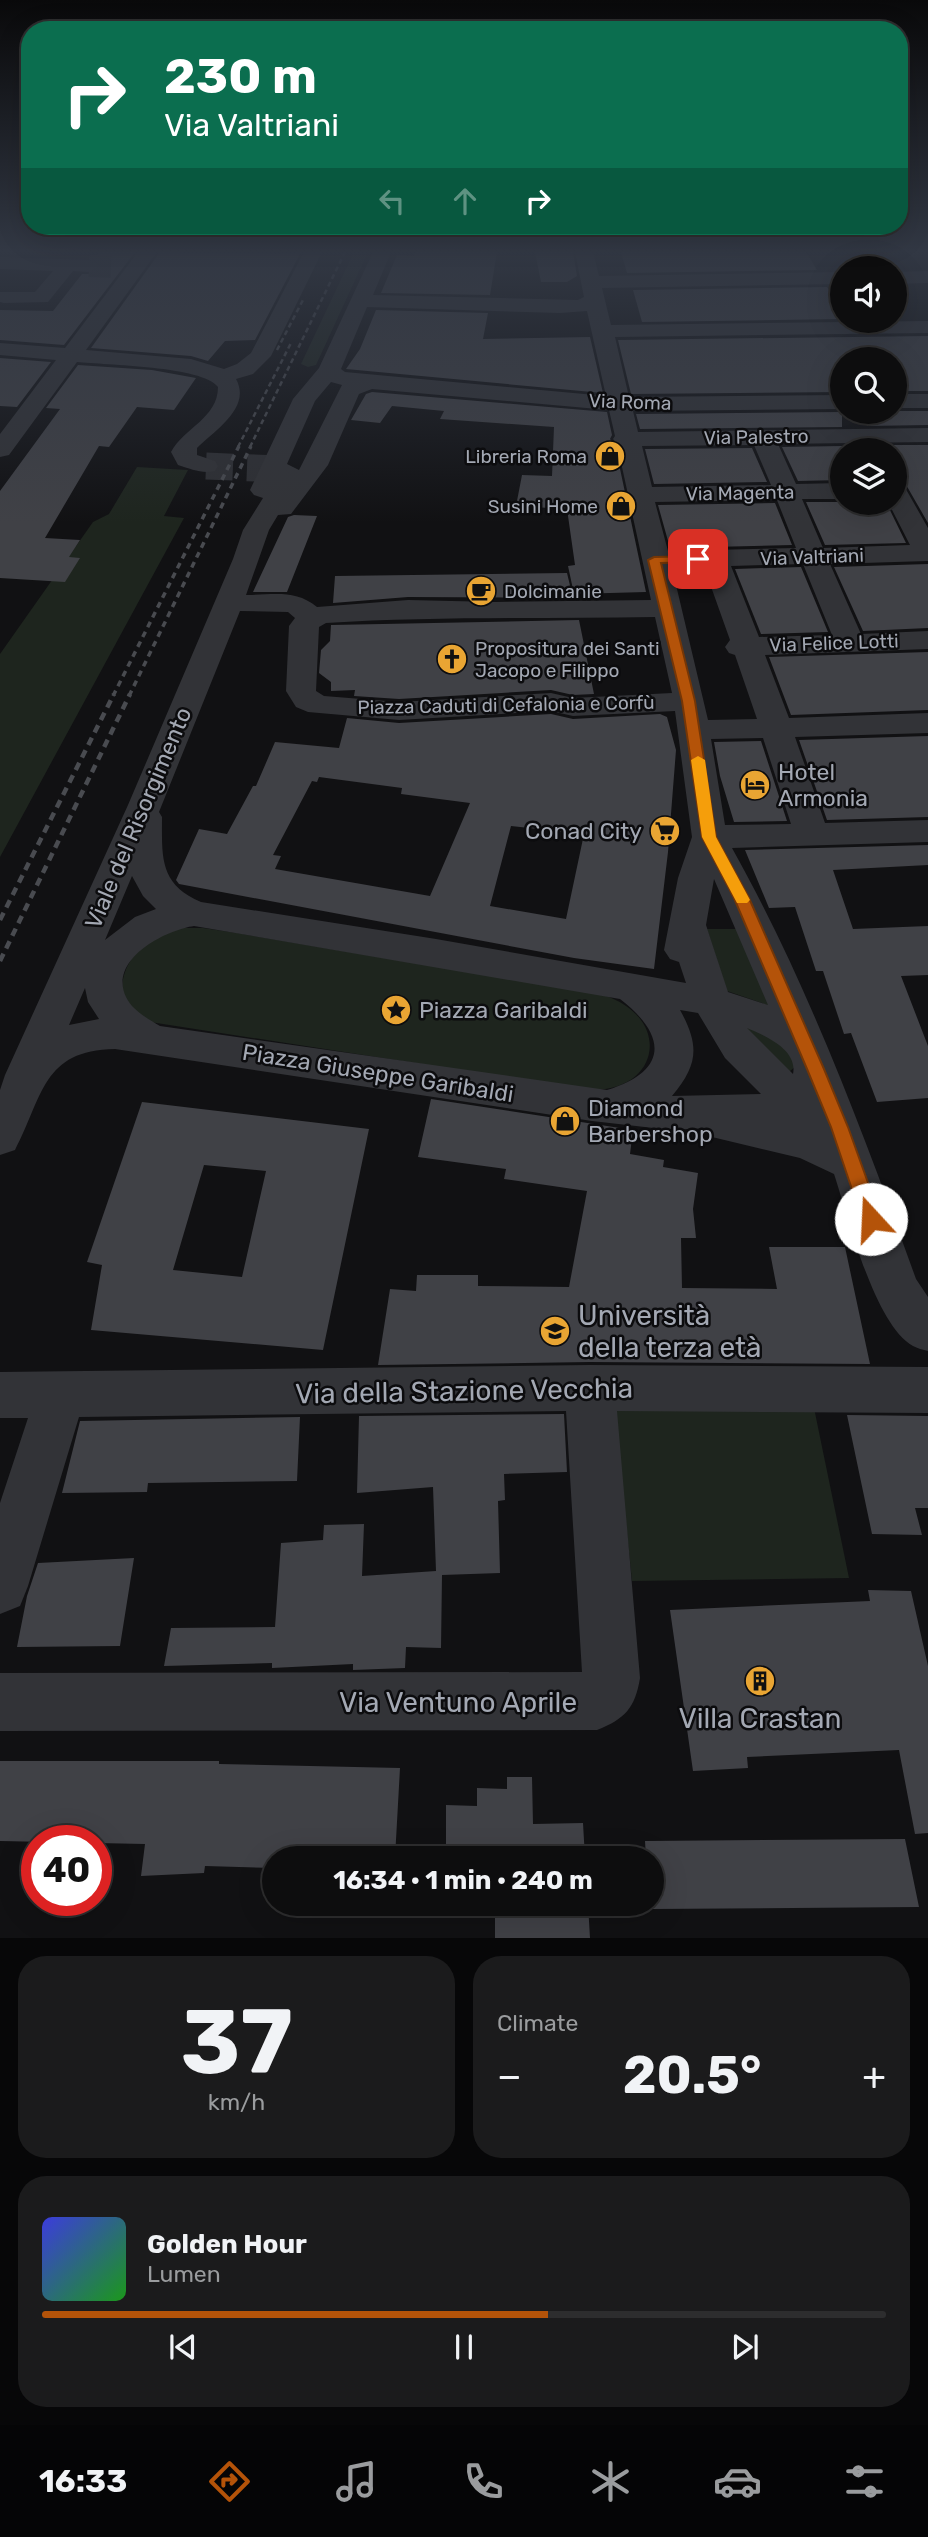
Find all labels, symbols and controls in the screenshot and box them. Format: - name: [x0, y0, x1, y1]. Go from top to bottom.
- text: 230 m: [164, 47, 317, 105]
- icon: right: [49, 49, 140, 140]
- text: Via Valtriani: [164, 106, 339, 144]
- icon: left: [373, 182, 411, 220]
- icon: ahead: [446, 182, 484, 220]
- icon: right: [519, 182, 557, 220]
- map controls: [830, 256, 907, 515]
- button: sound: [830, 256, 907, 333]
- button: search: [830, 347, 907, 424]
- street label: Via Roma: [588, 389, 672, 415]
- street label: Via Palestro: [703, 425, 809, 449]
- button: layers: [830, 438, 907, 515]
- shop icon: Libreria Roma: [593, 439, 627, 473]
- place label: Libreria Roma: [465, 445, 587, 468]
- street label: Via Magenta: [685, 481, 795, 505]
- shop icon: Susini Home: [604, 489, 638, 523]
- place label: Susini Home: [488, 495, 598, 518]
- pin: [668, 529, 728, 589]
- icon: arrive: [679, 540, 717, 578]
- street label: Via Valtriani: [760, 544, 864, 570]
- cafe icon: Dolcimanie: [464, 574, 498, 608]
- place label: Dolcimanie: [504, 580, 602, 603]
- street label: Via Felice Lotti: [769, 629, 899, 657]
- place label: Propositura dei Santi Jacopo e Filippo: [475, 637, 660, 682]
- church icon: Propositura dei Santi Jacopo e Filippo: [435, 642, 469, 676]
- street label: Piazza Caduti di Cefalonia e Corfù: [357, 691, 655, 719]
- street label: Viale del Risorgimento: [79, 703, 197, 933]
- place label: Hotel Armonia: [778, 758, 868, 812]
- hotel icon: Hotel Armonia: [738, 768, 772, 802]
- supermarket icon: Conad City: [648, 814, 682, 848]
- place label: Conad City: [525, 817, 642, 845]
- place icon: Piazza Garibaldi: [379, 993, 413, 1027]
- place label: Piazza Garibaldi: [419, 996, 588, 1024]
- street label: Piazza Giuseppe Garibaldi: [240, 1038, 516, 1108]
- place label: Diamond Barbershop: [588, 1094, 713, 1148]
- shop icon: Diamond Barbershop: [548, 1104, 582, 1138]
- position arrow: [834, 1182, 908, 1256]
- place label: Università della terza età: [578, 1299, 762, 1364]
- school or university icon: Università della terza età: [538, 1314, 572, 1348]
- street label: Via della Stazione Vecchia: [295, 1372, 633, 1410]
- building icon: Villa Crastan: [743, 1664, 777, 1698]
- street label: Via Ventuno Aprile: [339, 1686, 577, 1719]
- place label: Villa Crastan: [678, 1702, 842, 1735]
- speed limit sign: 40: [21, 1825, 112, 1916]
- text: 16:34 · 1 min · 240 m: [333, 1865, 593, 1896]
- text: 37: [180, 1988, 293, 2096]
- text: Climate: [497, 2009, 578, 2037]
- text: 20.5°: [623, 2044, 761, 2106]
- text: −: [497, 2053, 522, 2099]
- text: +: [862, 2053, 886, 2099]
- text: km/h: [208, 2088, 265, 2116]
- text: Golden Hour: [147, 2229, 307, 2260]
- text: Lumen: [147, 2260, 221, 2288]
- icon: previous: [164, 2328, 202, 2366]
- icon: pause: [445, 2328, 483, 2366]
- icon: next: [726, 2328, 764, 2366]
- icon: directions: [205, 2457, 254, 2506]
- icon: music: [332, 2457, 381, 2506]
- icon: phone: [459, 2457, 508, 2506]
- icon: climate: [586, 2457, 635, 2506]
- icon: car: [713, 2457, 762, 2506]
- icon: filters: [840, 2457, 889, 2506]
- text: 16:33: [39, 2462, 127, 2500]

